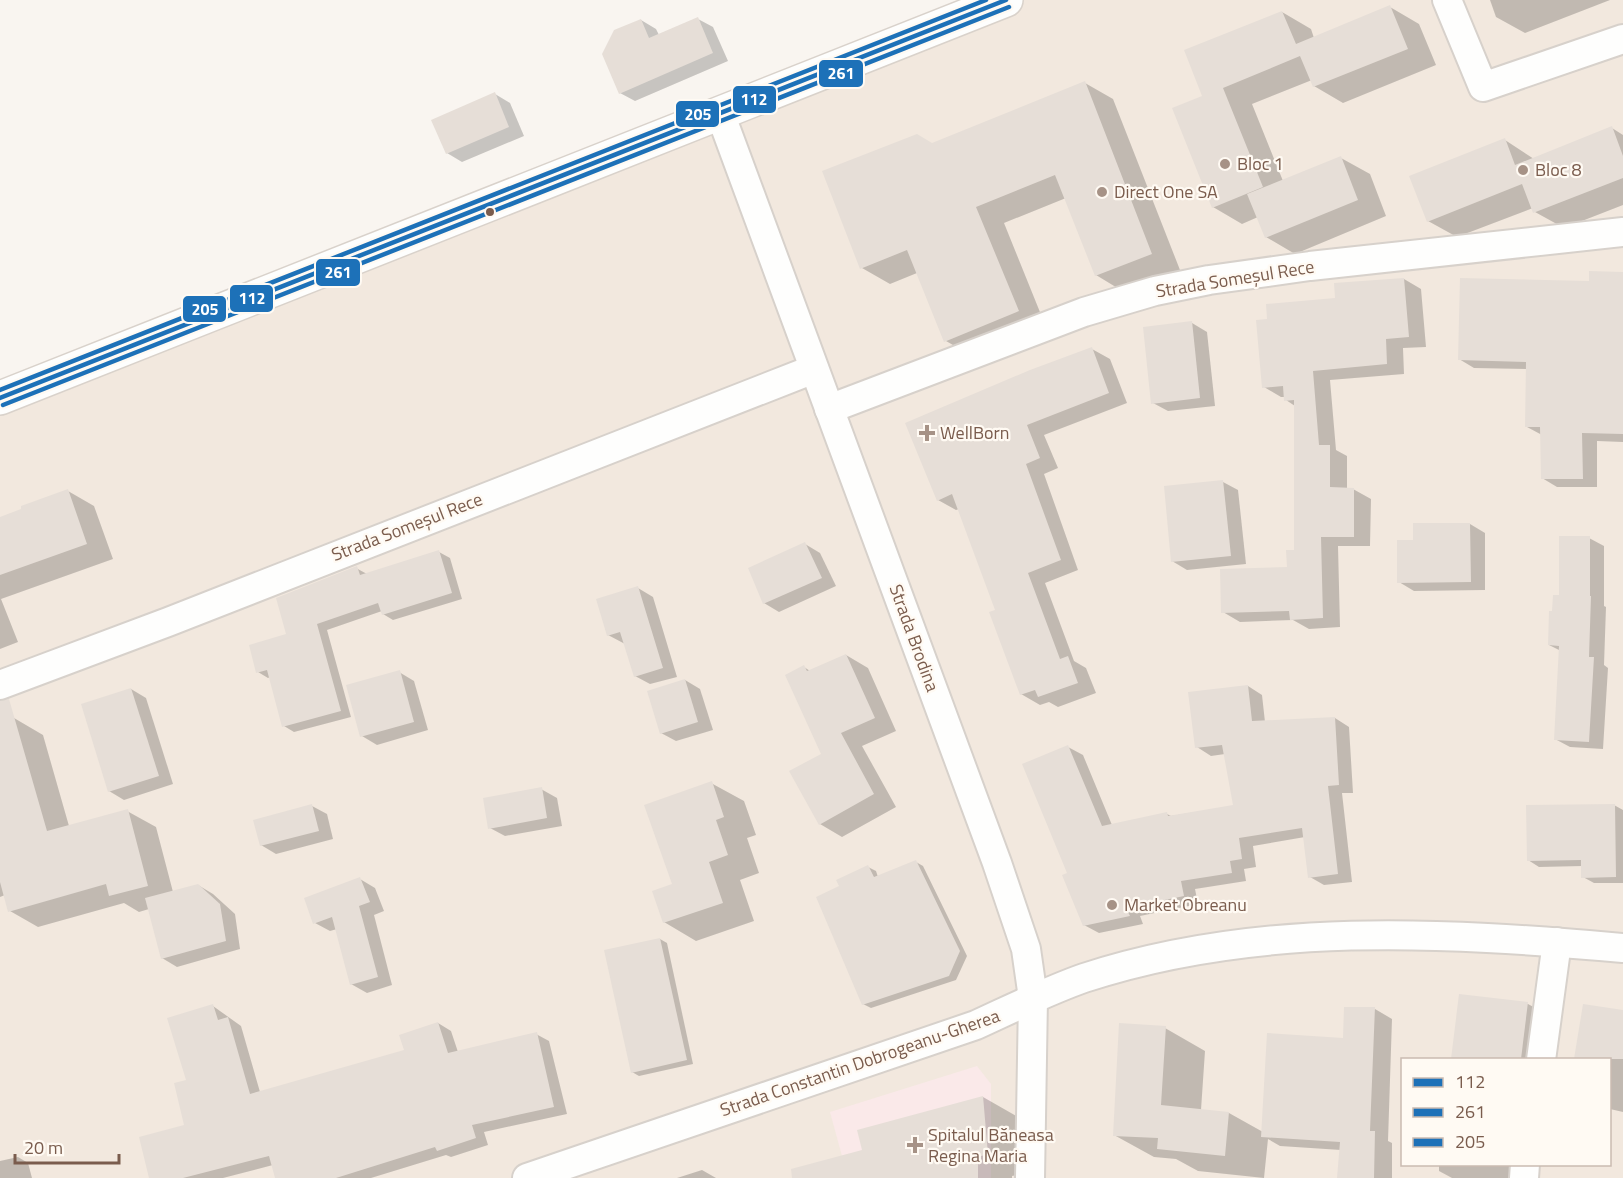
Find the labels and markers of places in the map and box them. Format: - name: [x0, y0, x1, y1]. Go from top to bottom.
- place label: Bloc 1: [1237, 150, 1284, 177]
- place label: Bloc 8: [1535, 156, 1582, 183]
- marker: Bloc 1: [1218, 157, 1232, 171]
- marker: Bloc 8: [1516, 163, 1530, 177]
- place label: Direct One SA: [1114, 178, 1218, 205]
- marker: Direct One SA: [1095, 185, 1109, 199]
- unlabelled marker: [484, 206, 496, 218]
- place label: WellBorn: [940, 419, 1009, 446]
- marker: WellBorn: [918, 424, 936, 442]
- place label: Market Obreanu: [1124, 891, 1247, 918]
- marker: Market Obreanu: [1105, 898, 1119, 912]
- place label: Spitalul Băneasa Regina Maria: [928, 1121, 1054, 1169]
- marker: Spitalul Băneasa Regina Maria: [906, 1136, 924, 1154]

